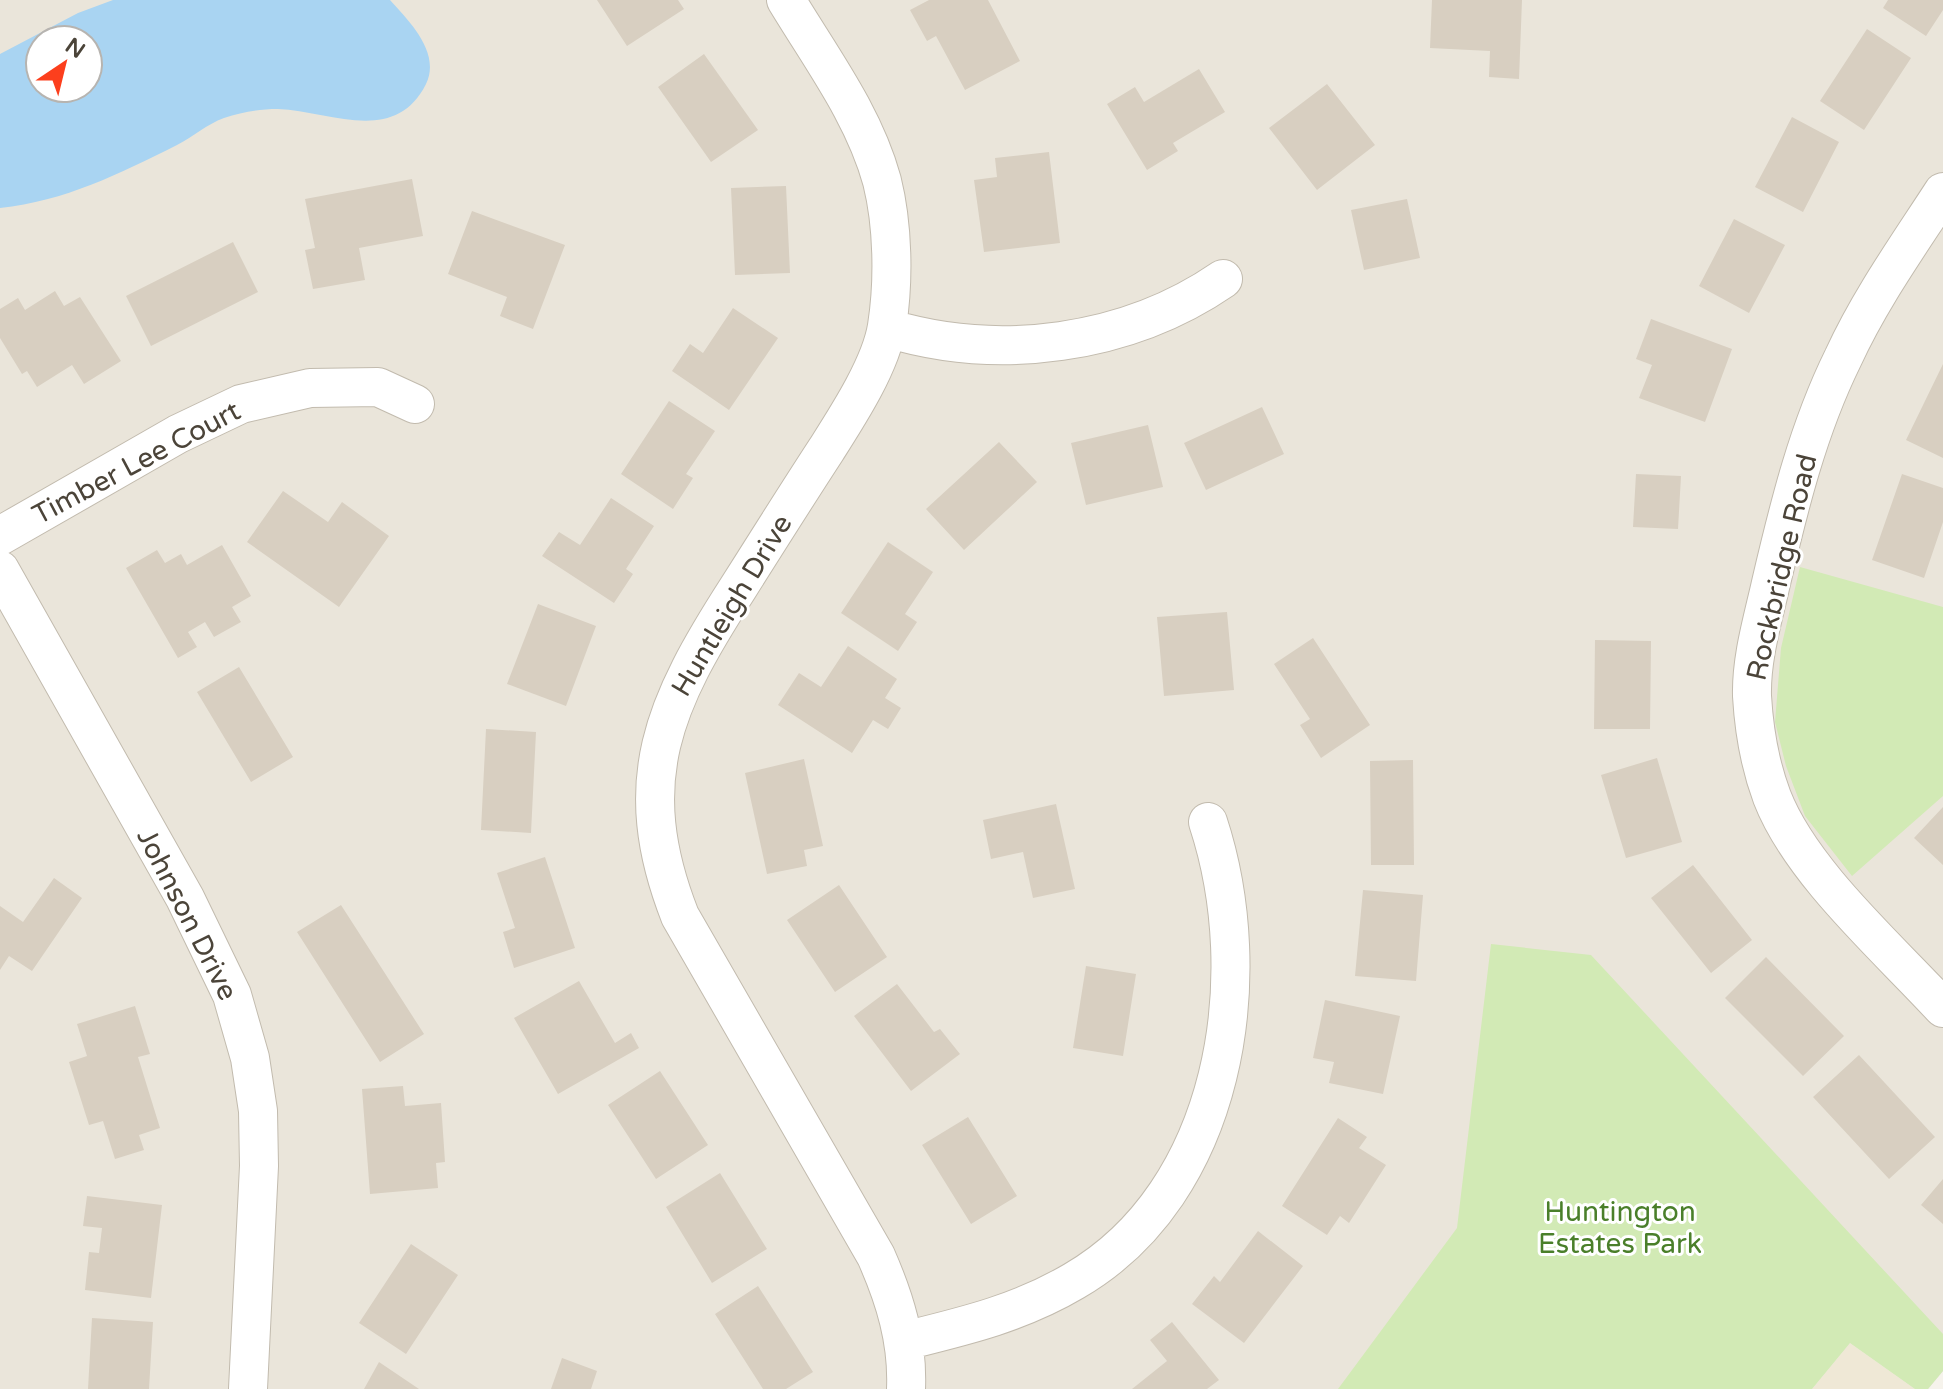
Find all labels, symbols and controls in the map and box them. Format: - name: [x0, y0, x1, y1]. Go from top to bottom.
- north arrow: [24, 24, 104, 104]
- text: N: [60, 33, 90, 64]
- street label: Timber Lee Court: [27, 394, 247, 532]
- street label: Rockbridge Road: [1739, 451, 1825, 684]
- street label: Huntleigh Drive: [664, 508, 799, 703]
- street label: Johnson Drive: [129, 823, 245, 1006]
- park label: Huntington Estates Park: [1538, 1195, 1702, 1261]

